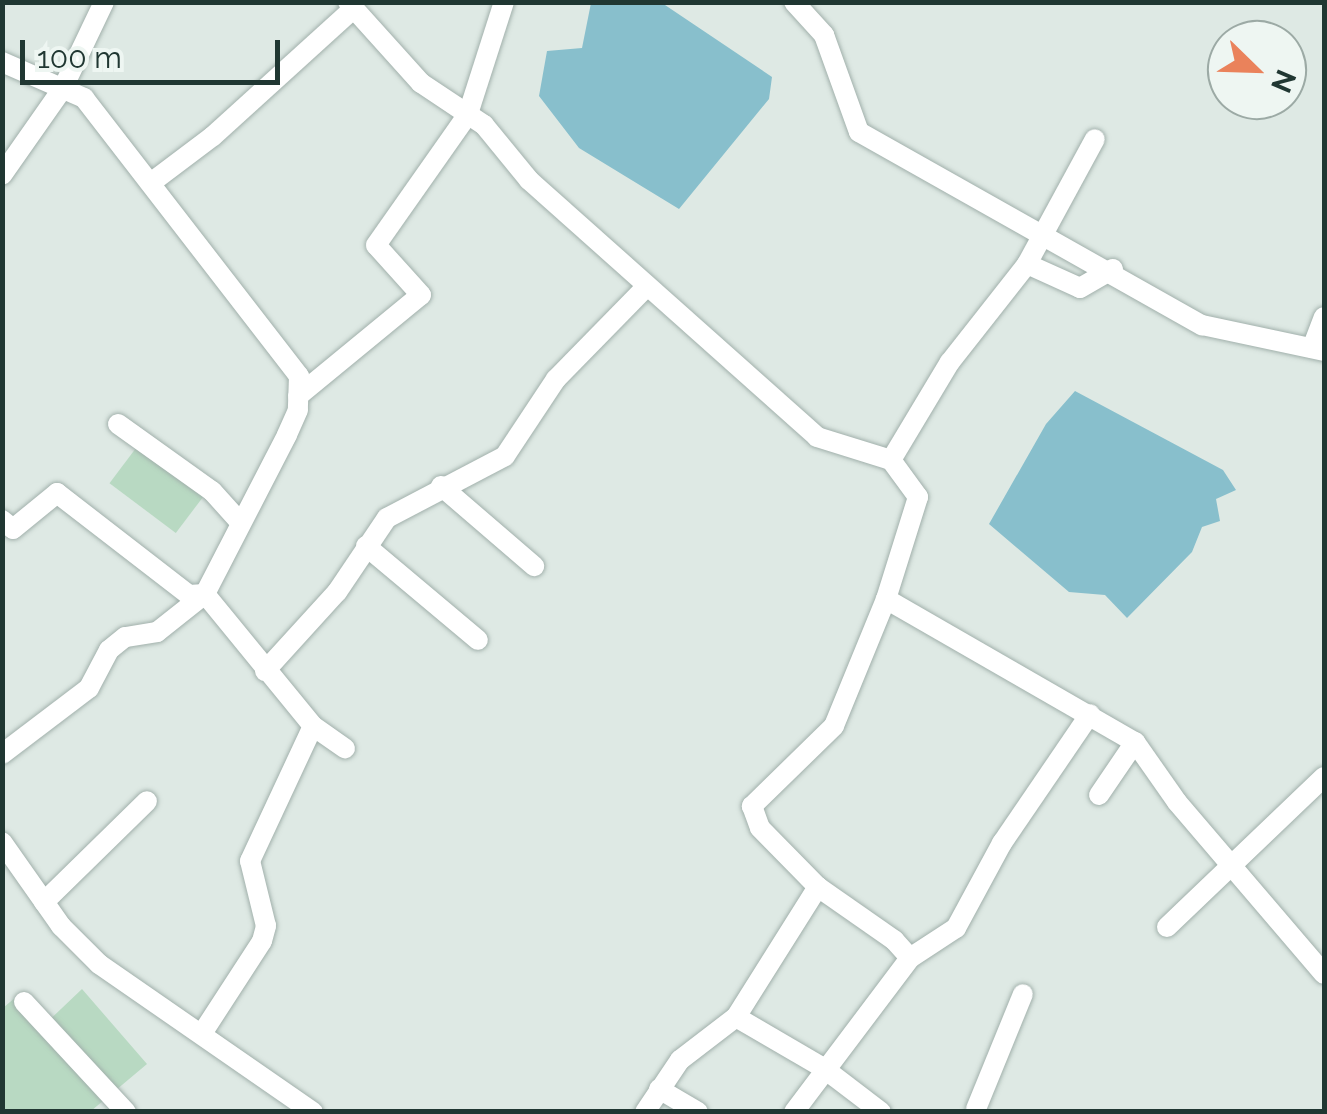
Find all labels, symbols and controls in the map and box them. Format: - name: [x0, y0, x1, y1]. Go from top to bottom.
- scale bar: [25, 20, 285, 82]
- north arrow: [1207, 20, 1307, 120]
- text: 100 m: [37, 40, 122, 75]
- text: N: [1264, 65, 1303, 97]

